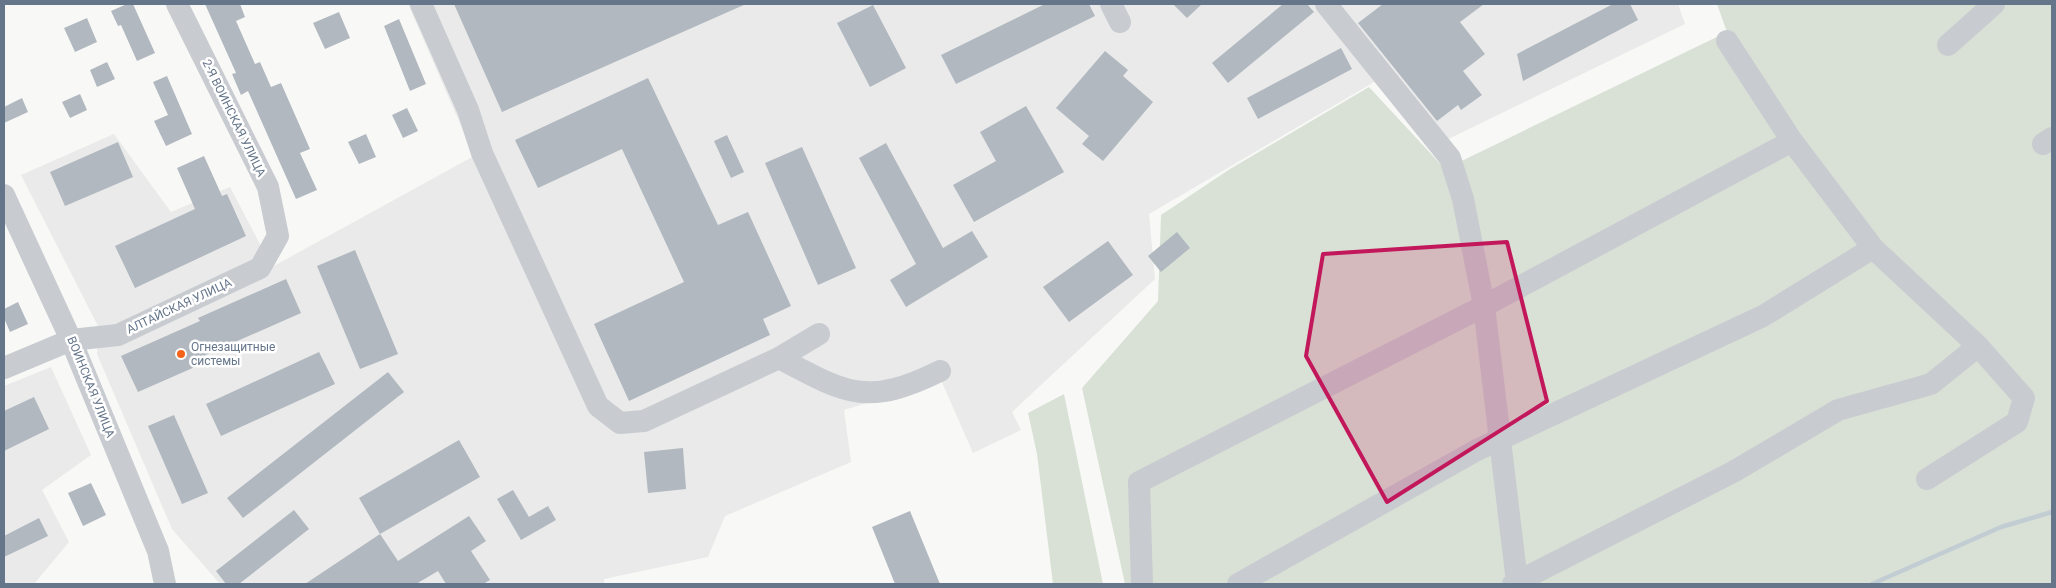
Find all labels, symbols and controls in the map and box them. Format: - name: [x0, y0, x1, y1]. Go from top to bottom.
- street label: 2-Я ВОИНСКАЯ УЛИЦА: [200, 57, 269, 179]
- street label: АЛТАЙСКАЯ УЛИЦА: [124, 275, 234, 336]
- street label: ВОИНСКАЯ УЛИЦА: [64, 334, 118, 440]
- place label: Огнезащитные системы: [191, 340, 275, 368]
- marker: Огнезащитные системы: [175, 348, 187, 360]

